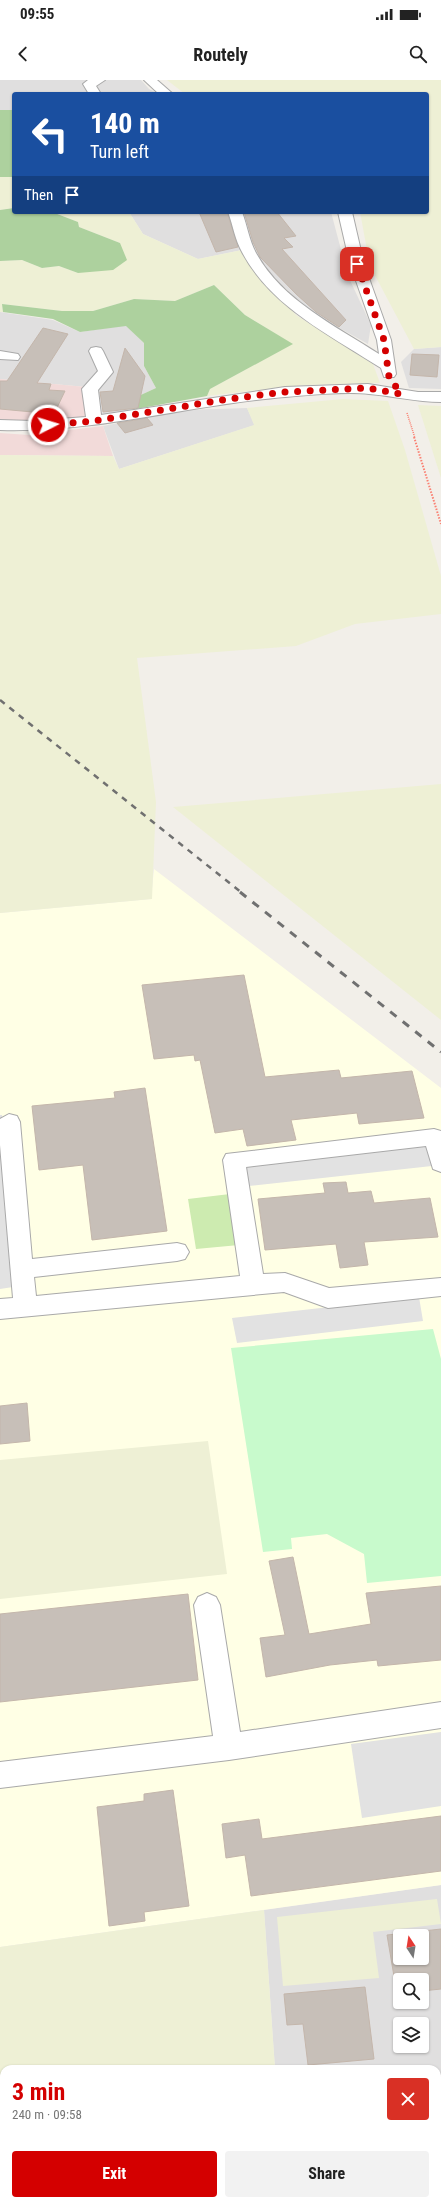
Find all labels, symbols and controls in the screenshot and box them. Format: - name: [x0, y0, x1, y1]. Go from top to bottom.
- text: 09:55: [20, 5, 54, 23]
- icon: back: [12, 43, 34, 65]
- icon: search: [407, 43, 429, 65]
- text: Routely: [193, 44, 248, 65]
- text: 140 m: [90, 107, 160, 140]
- icon: left: [24, 108, 76, 160]
- text: Turn left: [90, 141, 149, 162]
- icon: arrive: [61, 184, 83, 206]
- text: Then: [24, 186, 53, 204]
- pin: [340, 247, 374, 281]
- icon: arrive: [346, 253, 368, 275]
- position arrow: [27, 404, 69, 446]
- north arrow: [393, 1929, 429, 1965]
- map controls: [393, 1929, 429, 2053]
- button: search: [393, 1973, 429, 2009]
- button: layers: [393, 2017, 429, 2053]
- text: 3 min: [12, 2078, 65, 2106]
- button: close: [387, 2078, 429, 2120]
- text: 240 m · 09:58: [12, 2107, 82, 2122]
- button: Exit: [12, 2151, 217, 2197]
- button: Share: [225, 2151, 429, 2197]

